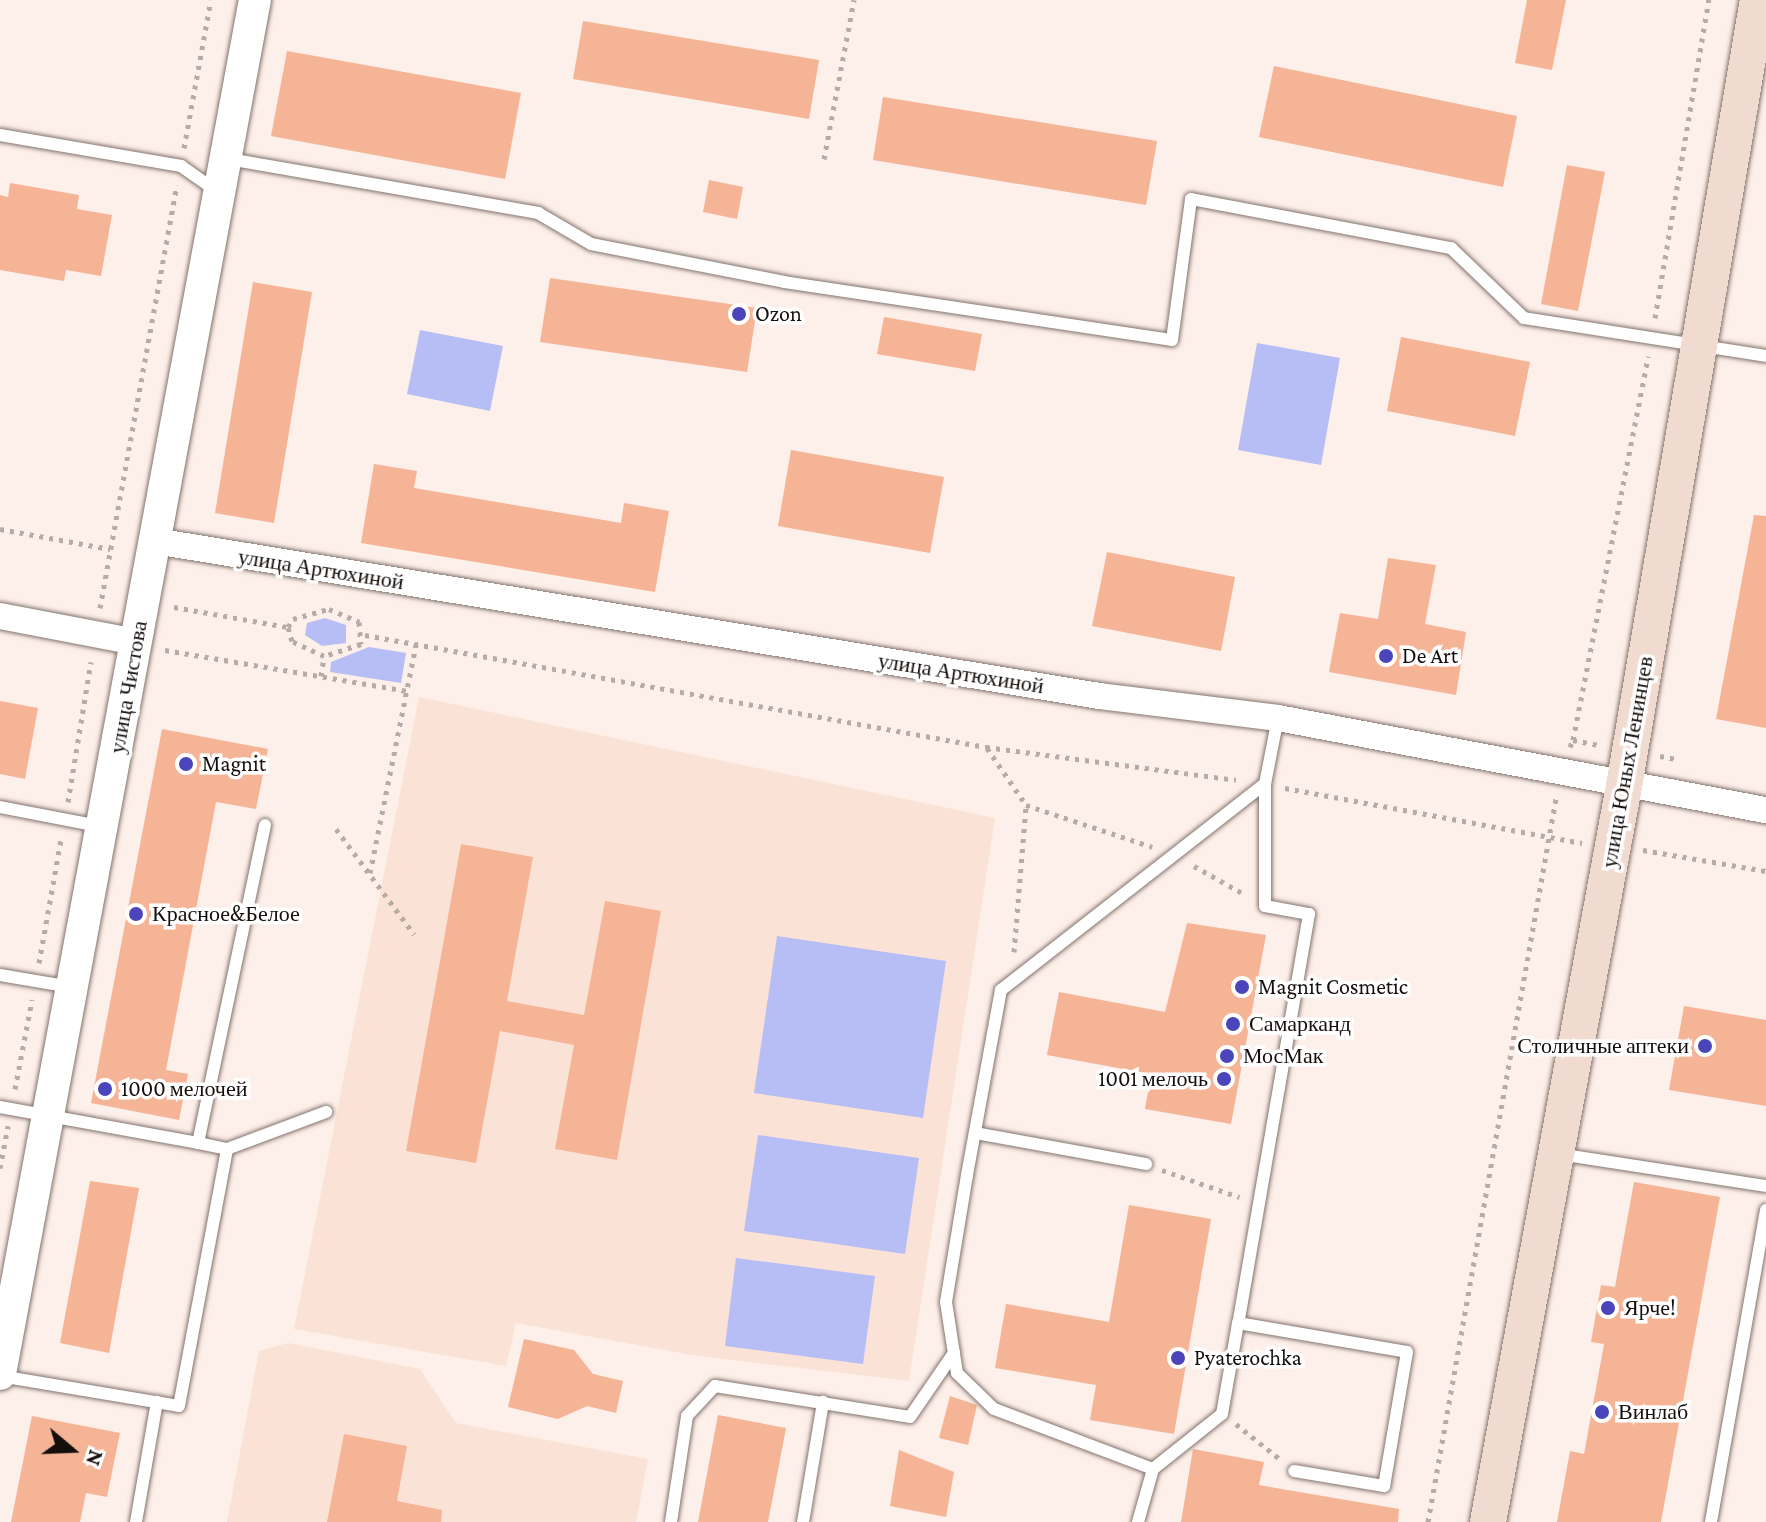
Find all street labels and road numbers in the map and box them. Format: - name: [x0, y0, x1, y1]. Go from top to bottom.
- street label: улица Артюхиной: [236, 543, 406, 595]
- street label: улица Чистова: [103, 618, 153, 756]
- street label: улица Артюхиной: [876, 647, 1046, 699]
- street label: улица Юных Ленинцев: [1595, 654, 1659, 870]

